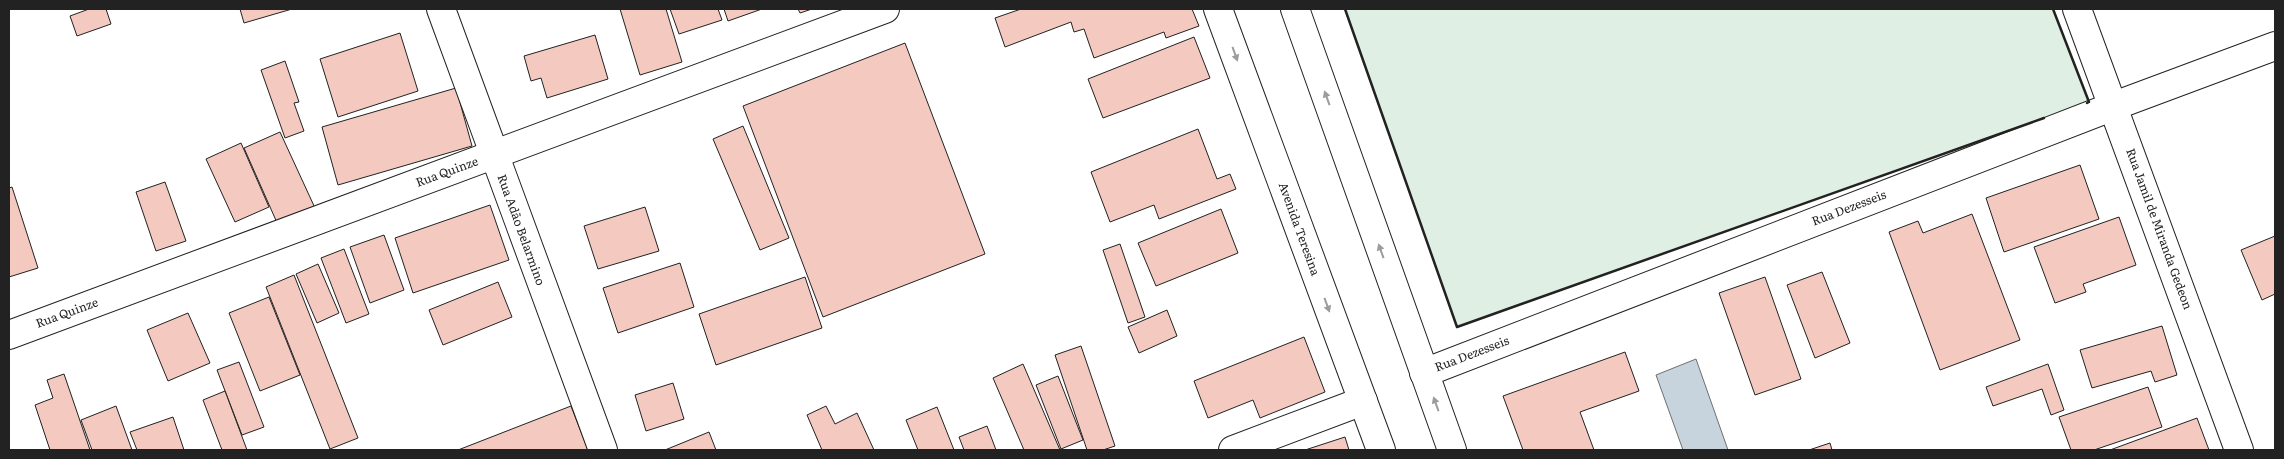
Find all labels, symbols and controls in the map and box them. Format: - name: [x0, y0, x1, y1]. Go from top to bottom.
- one-way arrow: [1232, 47, 1239, 62]
- one-way arrow: [1323, 90, 1331, 105]
- street label: Rua Jamil de Miranda Gedeon: [2122, 145, 2198, 312]
- street label: Rua Quinze: [413, 151, 480, 191]
- street label: Rua Adão Belarmino: [493, 172, 550, 288]
- street label: Avenida Teresina: [1275, 179, 1325, 278]
- street label: Rua Dezesseis: [1809, 184, 1889, 230]
- one-way arrow: [1377, 243, 1385, 258]
- street label: Rua Quinze: [33, 292, 100, 332]
- one-way arrow: [1324, 298, 1331, 313]
- street label: Rua Dezesseis: [1432, 330, 1512, 376]
- one-way arrow: [1432, 397, 1439, 412]

